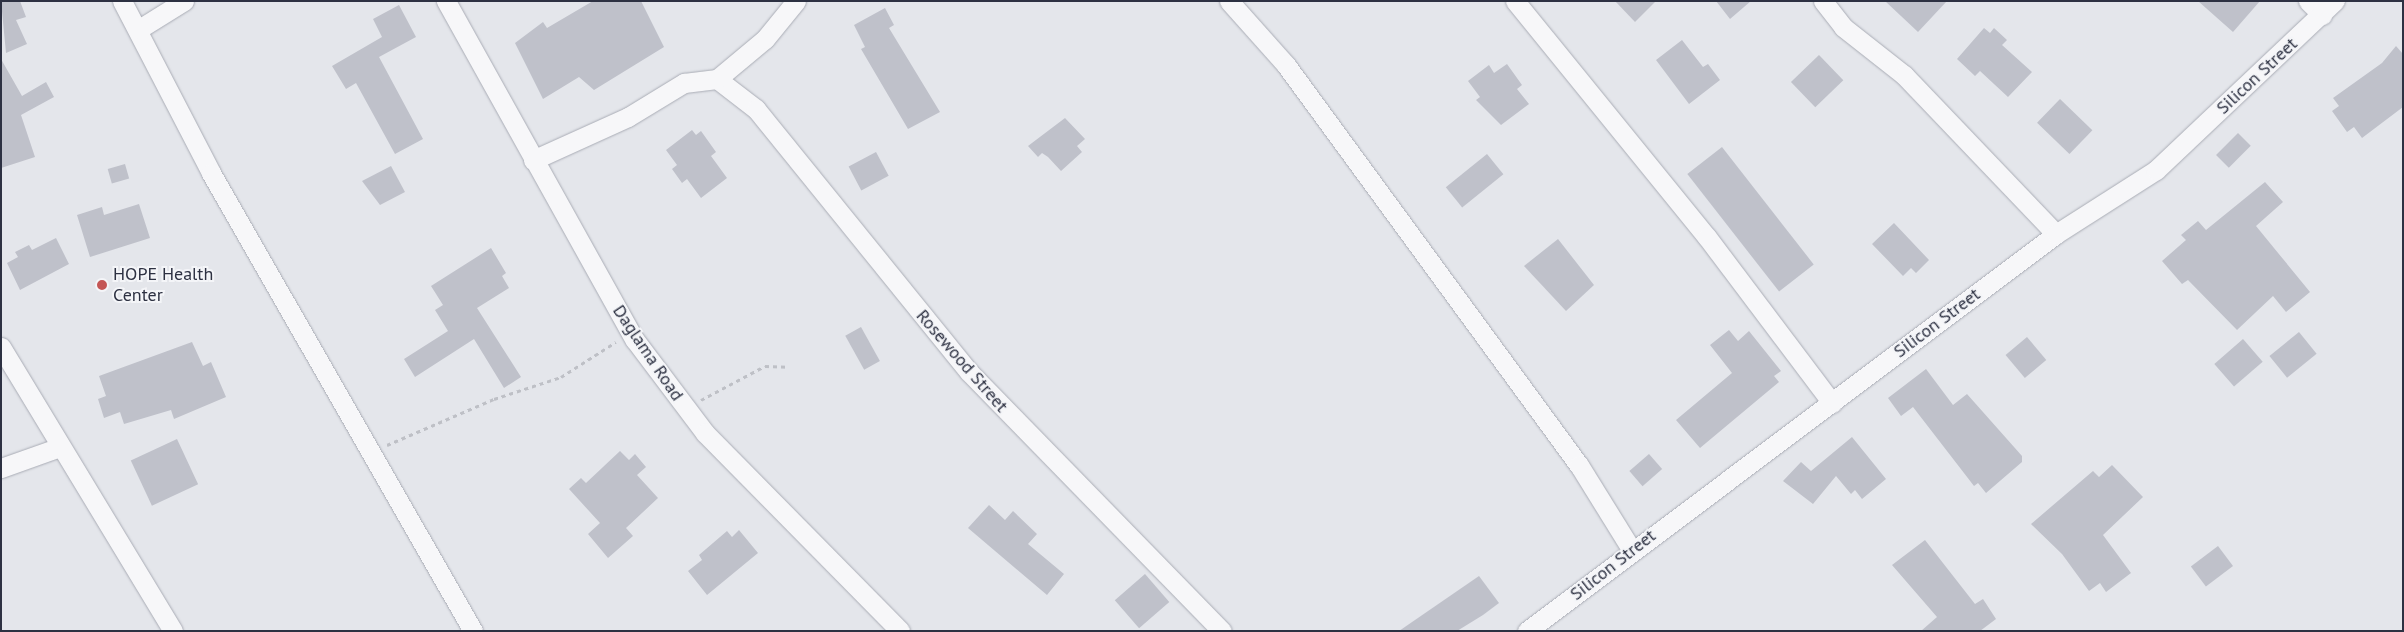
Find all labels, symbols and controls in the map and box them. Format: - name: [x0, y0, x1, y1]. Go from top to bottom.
- street label: Silicon Street: [2212, 33, 2302, 119]
- place label: HOPE Health Center: [113, 264, 213, 306]
- marker: HOPE Health Center: [95, 278, 109, 292]
- street label: Silicon Street: [1890, 284, 1984, 362]
- street label: Daglama Road: [608, 301, 688, 405]
- street label: Rosewood Street: [912, 305, 1012, 417]
- street label: Silicon Street: [1566, 525, 1660, 605]

